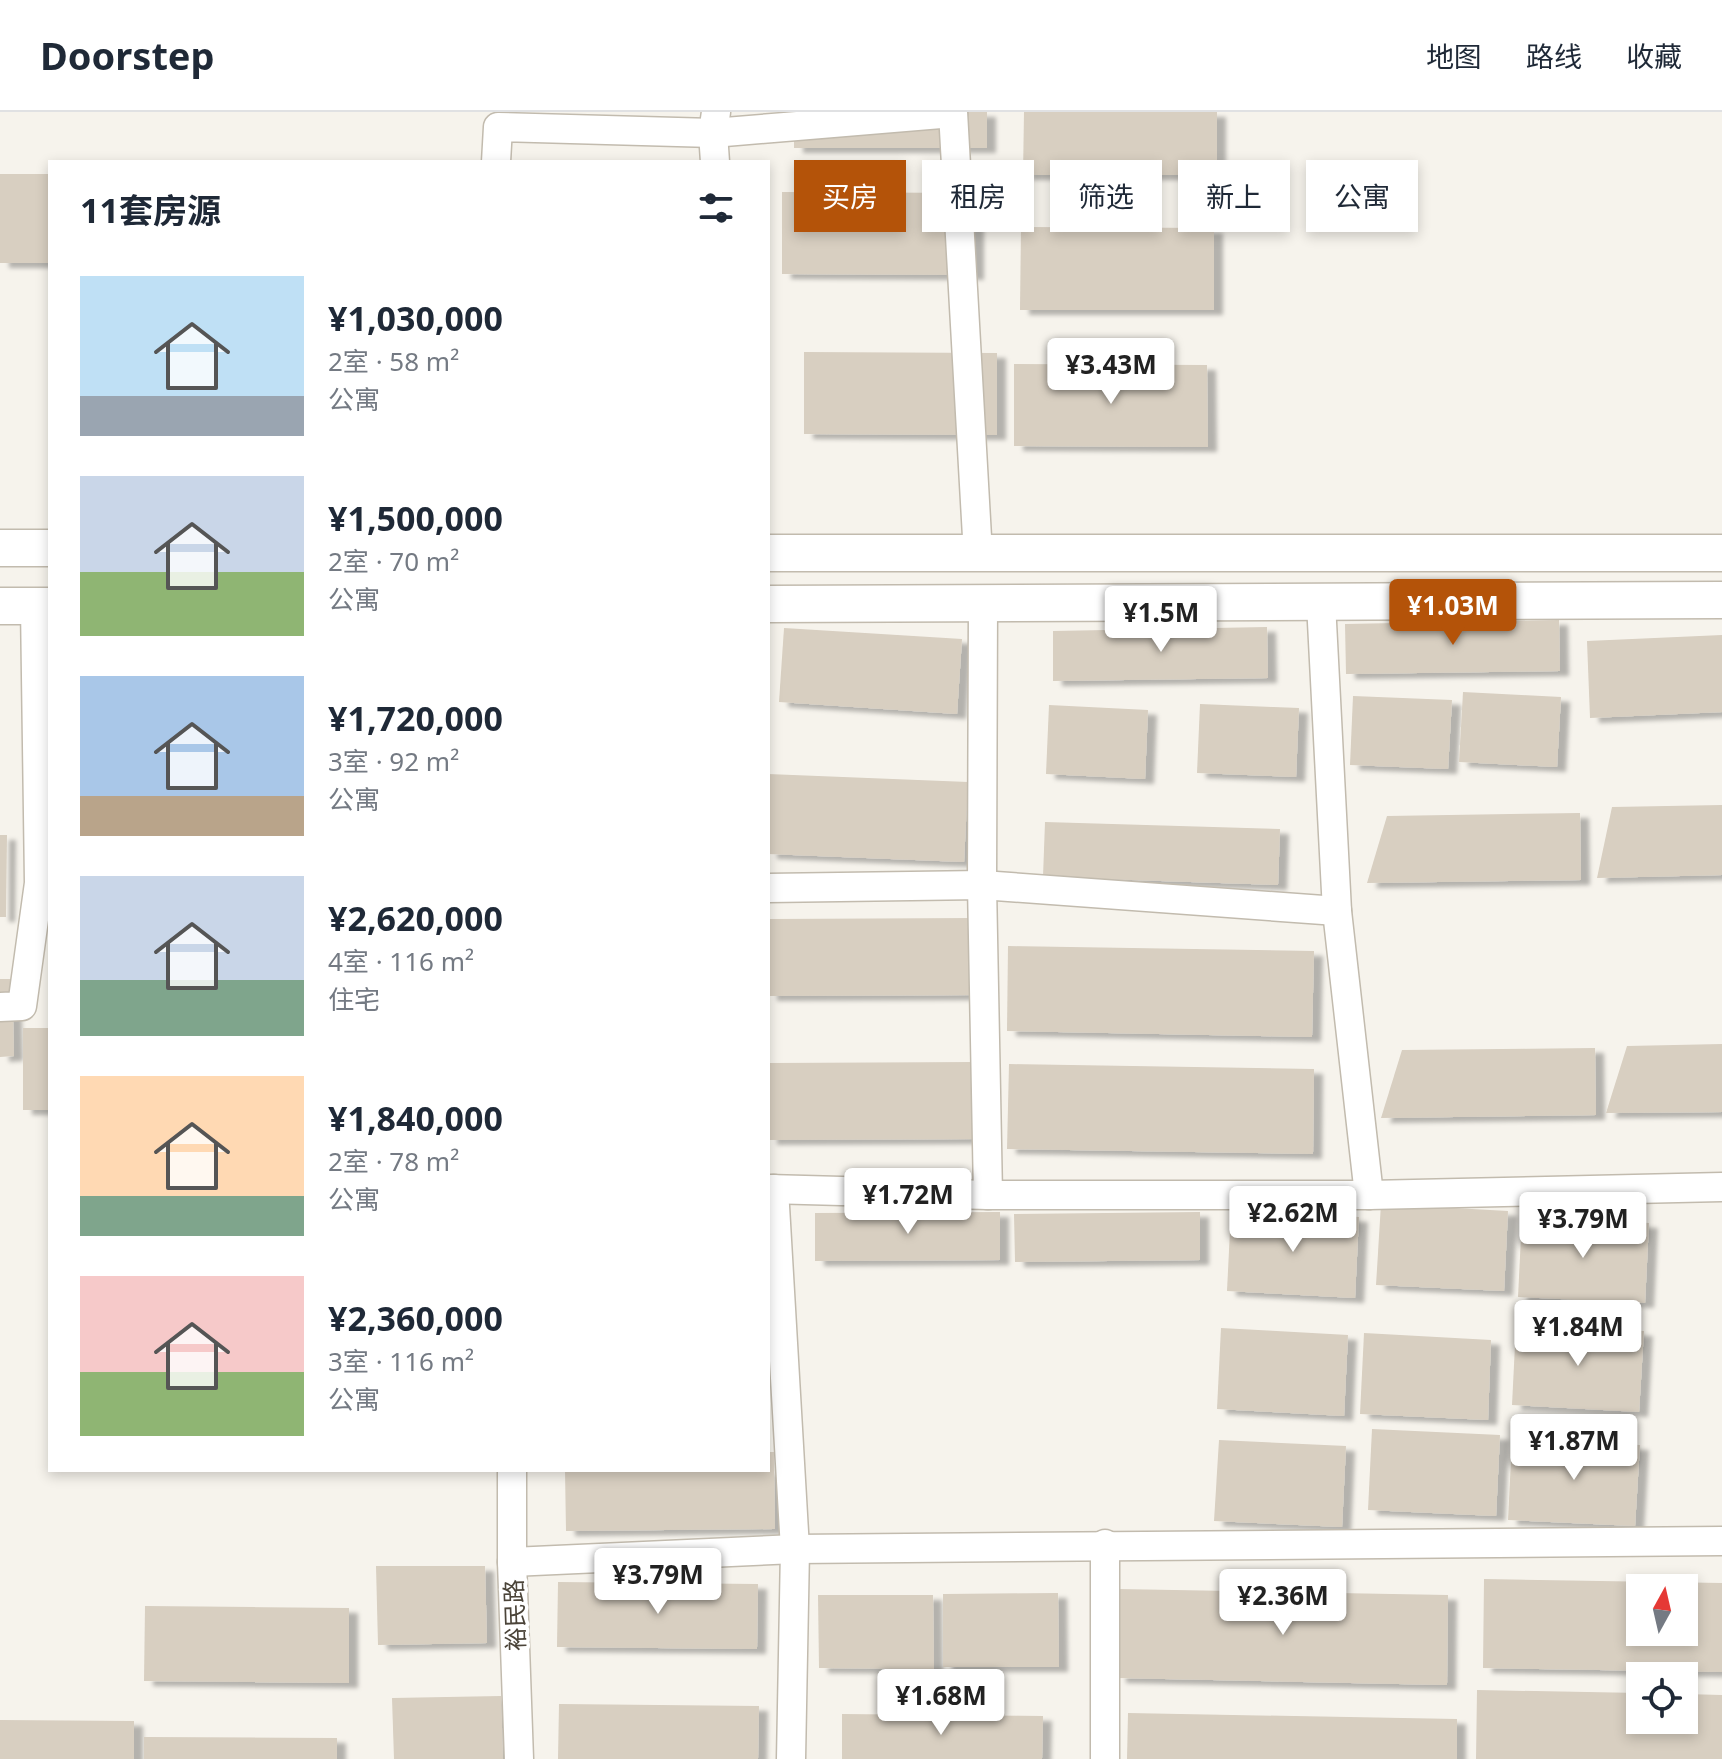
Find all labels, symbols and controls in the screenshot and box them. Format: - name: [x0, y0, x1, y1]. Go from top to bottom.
- text: Doorstep: [40, 29, 215, 81]
- text: 地图: [1426, 37, 1482, 75]
- text: 路线: [1526, 37, 1582, 75]
- text: 收藏: [1626, 37, 1682, 75]
- chip: 买房: [794, 160, 906, 232]
- chip: 租房: [922, 160, 1034, 232]
- chip: 筛选: [1050, 160, 1162, 232]
- chip: 新上: [1178, 160, 1290, 232]
- chip: 公寓: [1306, 160, 1418, 232]
- icon: filters: [694, 186, 738, 230]
- text: 11套房源: [80, 187, 221, 233]
- text: ¥1,030,000: [328, 295, 503, 341]
- icon: home: [144, 308, 240, 404]
- pin: ¥3.43M: [1046, 338, 1176, 406]
- text: 2室 · 58 m²: [328, 343, 459, 379]
- text: ¥3.43M: [1065, 346, 1157, 382]
- text: 公寓: [328, 381, 380, 417]
- text: ¥1,500,000: [328, 495, 503, 541]
- icon: home: [144, 508, 240, 604]
- text: 2室 · 70 m²: [328, 543, 459, 579]
- pin: ¥1.03M: [1388, 579, 1518, 647]
- text: 公寓: [328, 581, 380, 617]
- pin: ¥1.5M: [1105, 586, 1217, 654]
- text: ¥1.03M: [1407, 587, 1499, 623]
- text: ¥1.5M: [1123, 594, 1199, 630]
- text: ¥1,720,000: [328, 695, 503, 741]
- icon: home: [144, 708, 240, 804]
- text: 3室 · 92 m²: [328, 743, 459, 779]
- text: 公寓: [328, 781, 380, 817]
- text: ¥2,620,000: [328, 895, 503, 941]
- icon: home: [144, 908, 240, 1004]
- text: 4室 · 116 m²: [328, 943, 474, 979]
- text: 住宅: [328, 981, 380, 1017]
- text: ¥1,840,000: [328, 1095, 503, 1141]
- icon: home: [144, 1108, 240, 1204]
- text: 2室 · 78 m²: [328, 1143, 459, 1179]
- pin: ¥1.72M: [843, 1168, 973, 1236]
- text: ¥1.72M: [862, 1176, 954, 1212]
- text: 公寓: [328, 1181, 380, 1217]
- pin: ¥2.62M: [1228, 1186, 1358, 1254]
- pin: ¥3.79M: [1518, 1192, 1648, 1260]
- text: ¥2.62M: [1247, 1194, 1339, 1230]
- text: ¥3.79M: [1537, 1200, 1629, 1236]
- text: ¥2,360,000: [328, 1295, 503, 1341]
- pin: ¥1.84M: [1513, 1300, 1643, 1368]
- icon: home: [144, 1308, 240, 1404]
- text: ¥1.84M: [1532, 1308, 1624, 1344]
- text: 3室 · 116 m²: [328, 1343, 474, 1379]
- text: 公寓: [328, 1381, 380, 1417]
- pin: ¥1.87M: [1509, 1414, 1639, 1482]
- text: ¥1.87M: [1528, 1422, 1620, 1458]
- pin: ¥3.79M: [593, 1548, 723, 1616]
- text: ¥3.79M: [612, 1556, 704, 1592]
- pin: ¥2.36M: [1218, 1569, 1348, 1637]
- north arrow: [1626, 1574, 1698, 1646]
- map controls: [1626, 1574, 1698, 1734]
- text: ¥2.36M: [1237, 1577, 1329, 1613]
- street label: 裕民路: [496, 1578, 532, 1652]
- button: locate: [1626, 1662, 1698, 1734]
- pin: ¥1.68M: [876, 1669, 1006, 1737]
- text: ¥1.68M: [895, 1677, 987, 1713]

